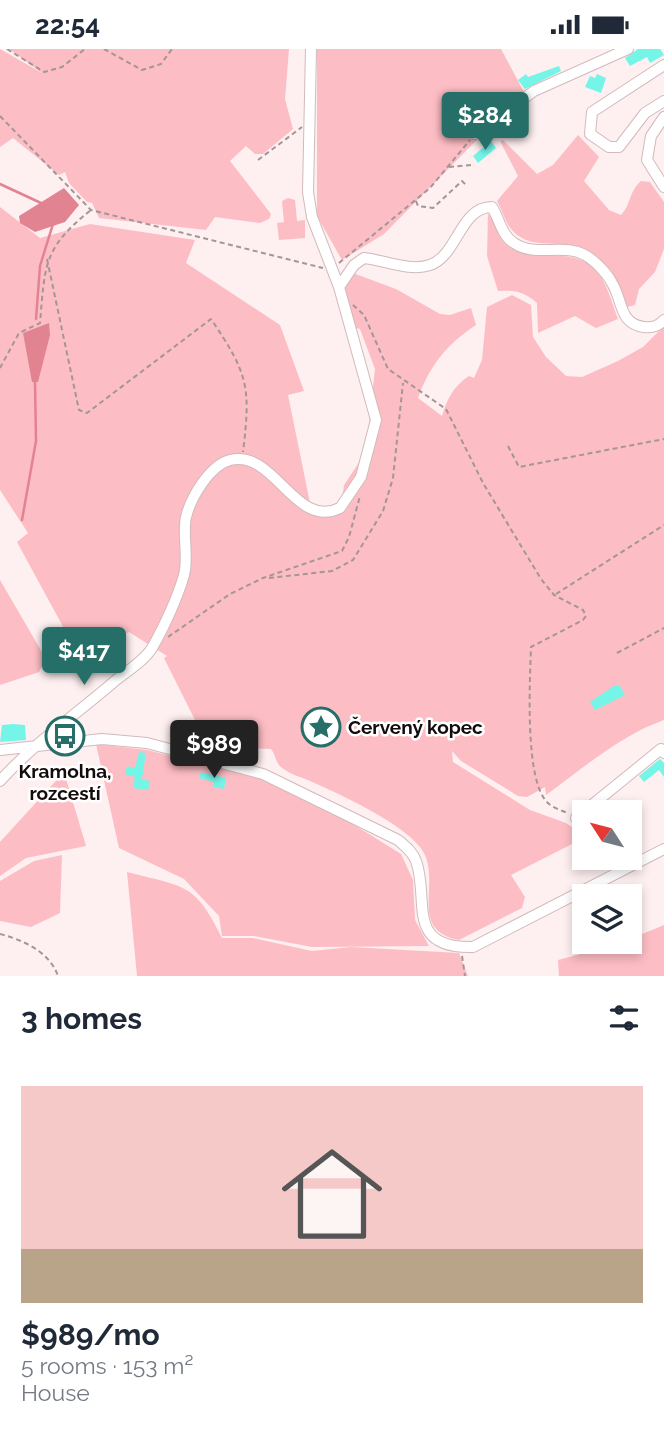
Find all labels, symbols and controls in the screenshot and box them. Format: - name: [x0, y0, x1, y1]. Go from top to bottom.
- text: 22:54: [35, 10, 100, 40]
- pin: $284: [444, 92, 526, 152]
- text: $284: [458, 101, 512, 128]
- pin: $417: [43, 627, 125, 687]
- text: $417: [58, 636, 110, 663]
- place icon: Červený kopec: [300, 706, 342, 748]
- bus stop icon: Kramolna, rozcestí: [44, 715, 86, 757]
- place label: Červený kopec: [348, 716, 483, 738]
- pin: $989: [173, 721, 255, 780]
- text: $989: [186, 729, 242, 756]
- place label: Kramolna, rozcestí: [19, 760, 111, 804]
- north arrow: [572, 800, 642, 870]
- map controls: [572, 800, 642, 954]
- button: layers: [572, 884, 642, 954]
- icon: filters: [605, 999, 643, 1037]
- text: 3 homes: [21, 1001, 142, 1036]
- icon: home: [269, 1131, 395, 1257]
- text: $989/mo: [21, 1317, 160, 1352]
- text: 5 rooms · 153 m²: [21, 1352, 193, 1379]
- text: House: [21, 1379, 90, 1406]

